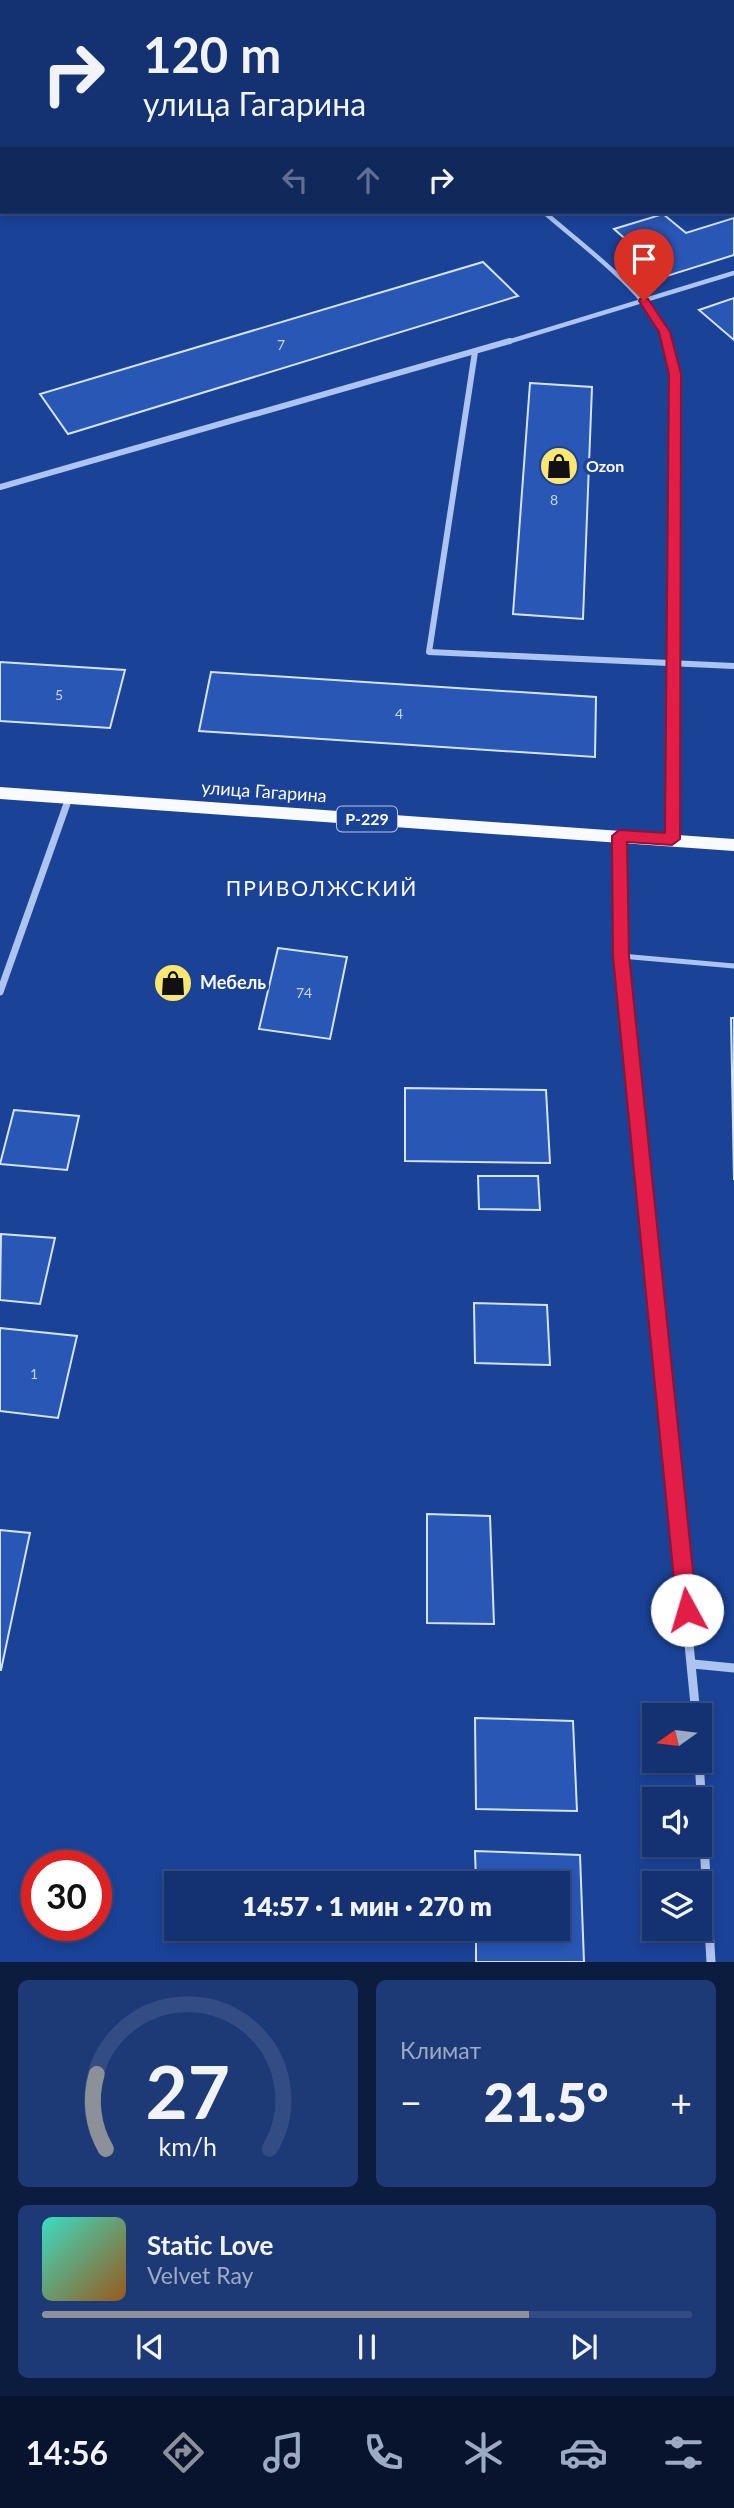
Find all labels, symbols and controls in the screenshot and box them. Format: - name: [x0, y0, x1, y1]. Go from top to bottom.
- text: 120 m: [143, 25, 281, 83]
- icon: right: [28, 28, 119, 119]
- text: улица Гагарина: [143, 84, 366, 123]
- icon: left: [276, 161, 314, 199]
- icon: ahead: [349, 161, 387, 199]
- icon: right: [422, 161, 460, 199]
- pin: [614, 229, 674, 301]
- icon: arrive: [625, 240, 663, 278]
- house number: 7: [277, 336, 285, 353]
- shop icon: Ozon: [538, 445, 580, 487]
- place label: Ozon: [586, 456, 624, 475]
- house number: 8: [550, 491, 558, 508]
- house number: 5: [55, 686, 63, 703]
- house number: 4: [395, 705, 403, 722]
- street label: улица Гагарина: [201, 776, 327, 806]
- road number: Р-229: [337, 806, 397, 832]
- district label: ПРИВОЛЖСКИЙ: [226, 875, 418, 900]
- shop icon: Мебель: [152, 962, 194, 1004]
- place label: Мебель: [200, 971, 266, 993]
- house number: 74: [296, 984, 312, 1001]
- house number: 1: [30, 1365, 38, 1382]
- position arrow: [650, 1573, 724, 1647]
- north arrow: [642, 1703, 712, 1773]
- map controls: [642, 1703, 712, 1941]
- button: sound: [642, 1787, 712, 1857]
- speed limit sign: 30: [21, 1850, 112, 1941]
- button: layers: [642, 1871, 712, 1941]
- text: 14:57 · 1 мин · 270 m: [242, 1890, 492, 1922]
- text: Климат: [400, 2036, 481, 2064]
- text: 27: [146, 2048, 230, 2136]
- text: 21.5°: [484, 2071, 608, 2133]
- text: −: [400, 2079, 422, 2125]
- text: +: [670, 2079, 692, 2125]
- text: km/h: [159, 2131, 217, 2161]
- text: Static Love: [147, 2229, 274, 2261]
- text: Velvet Ray: [147, 2261, 253, 2289]
- icon: previous: [131, 2328, 169, 2366]
- icon: pause: [348, 2328, 386, 2366]
- icon: next: [565, 2328, 603, 2366]
- icon: directions: [159, 2428, 208, 2477]
- icon: music: [259, 2428, 308, 2477]
- icon: phone: [359, 2428, 408, 2477]
- icon: climate: [459, 2428, 508, 2477]
- icon: car: [559, 2428, 608, 2477]
- icon: filters: [659, 2428, 708, 2477]
- text: 14:56: [26, 2433, 108, 2472]

